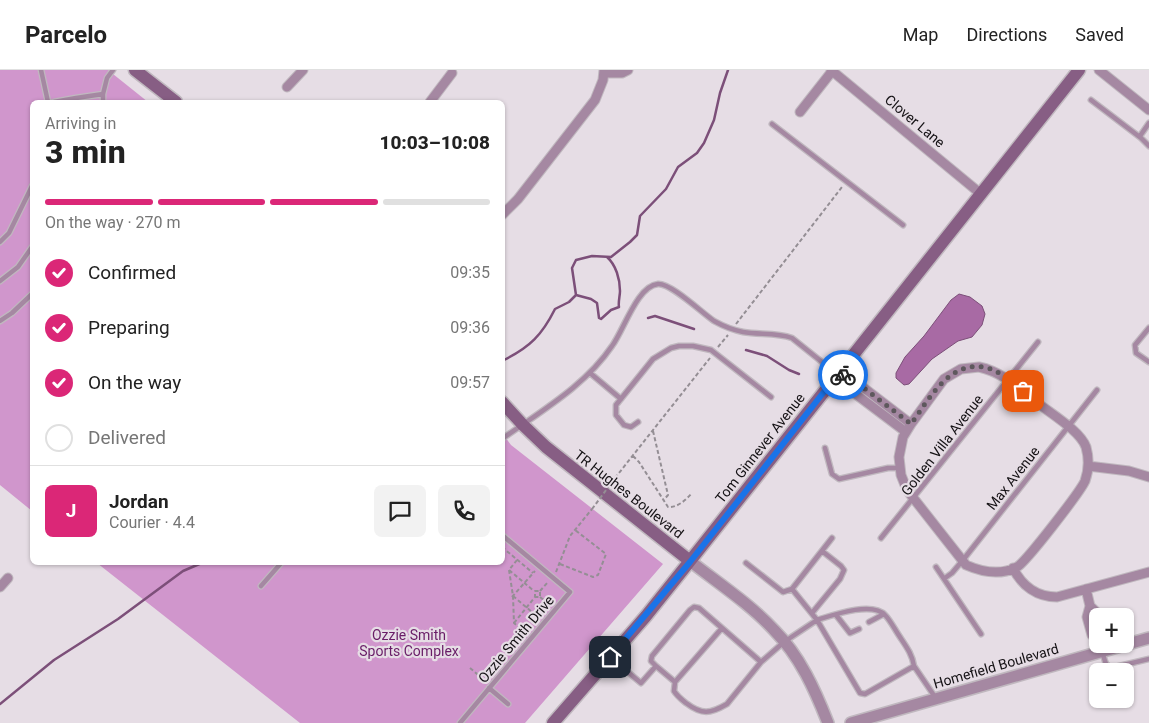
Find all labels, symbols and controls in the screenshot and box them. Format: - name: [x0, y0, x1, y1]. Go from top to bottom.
- text: Parcelo: [25, 21, 107, 49]
- text: Map: [903, 24, 938, 45]
- text: Directions: [966, 24, 1047, 45]
- text: Saved: [1075, 24, 1124, 45]
- street label: Clover Lane: [882, 91, 948, 151]
- text: Arriving in: [45, 114, 116, 133]
- text: 10:03–10:08: [379, 131, 490, 154]
- text: 3 min: [45, 133, 126, 171]
- text: On the way · 270 m: [45, 213, 181, 232]
- icon: check: [45, 259, 73, 287]
- text: Confirmed: [88, 261, 176, 284]
- text: 09:35: [450, 263, 490, 282]
- icon: check: [45, 314, 73, 342]
- text: Preparing: [88, 316, 170, 339]
- text: 09:36: [450, 318, 490, 337]
- courier: [818, 350, 868, 400]
- icon: bike: [829, 361, 857, 389]
- icon: check: [45, 369, 73, 397]
- pin: [1002, 370, 1044, 412]
- text: On the way: [88, 371, 181, 394]
- text: 09:57: [450, 373, 490, 392]
- icon: bag: [1009, 377, 1037, 405]
- street label: Tom Ginnever Avenue: [712, 390, 808, 506]
- street label: Golden Villa Avenue: [898, 391, 986, 499]
- text: Delivered: [88, 426, 166, 449]
- street label: Max Avenue: [983, 443, 1043, 513]
- street label: TR Hughes Boulevard: [571, 446, 687, 542]
- button: chat: [374, 485, 426, 537]
- button: phone: [438, 485, 490, 537]
- text: Jordan: [109, 490, 169, 513]
- text: J: [66, 499, 76, 522]
- text: Courier · 4.4: [109, 513, 195, 532]
- street label: Ozzie Smith Drive: [475, 592, 557, 686]
- map controls: [1089, 608, 1134, 708]
- button: +: [1089, 608, 1134, 653]
- park label: Ozzie Smith Sports Complex: [359, 627, 459, 659]
- pin: [589, 636, 631, 678]
- street label: Homefield Boulevard: [932, 640, 1060, 692]
- icon: home: [596, 643, 624, 671]
- button: −: [1089, 663, 1134, 708]

